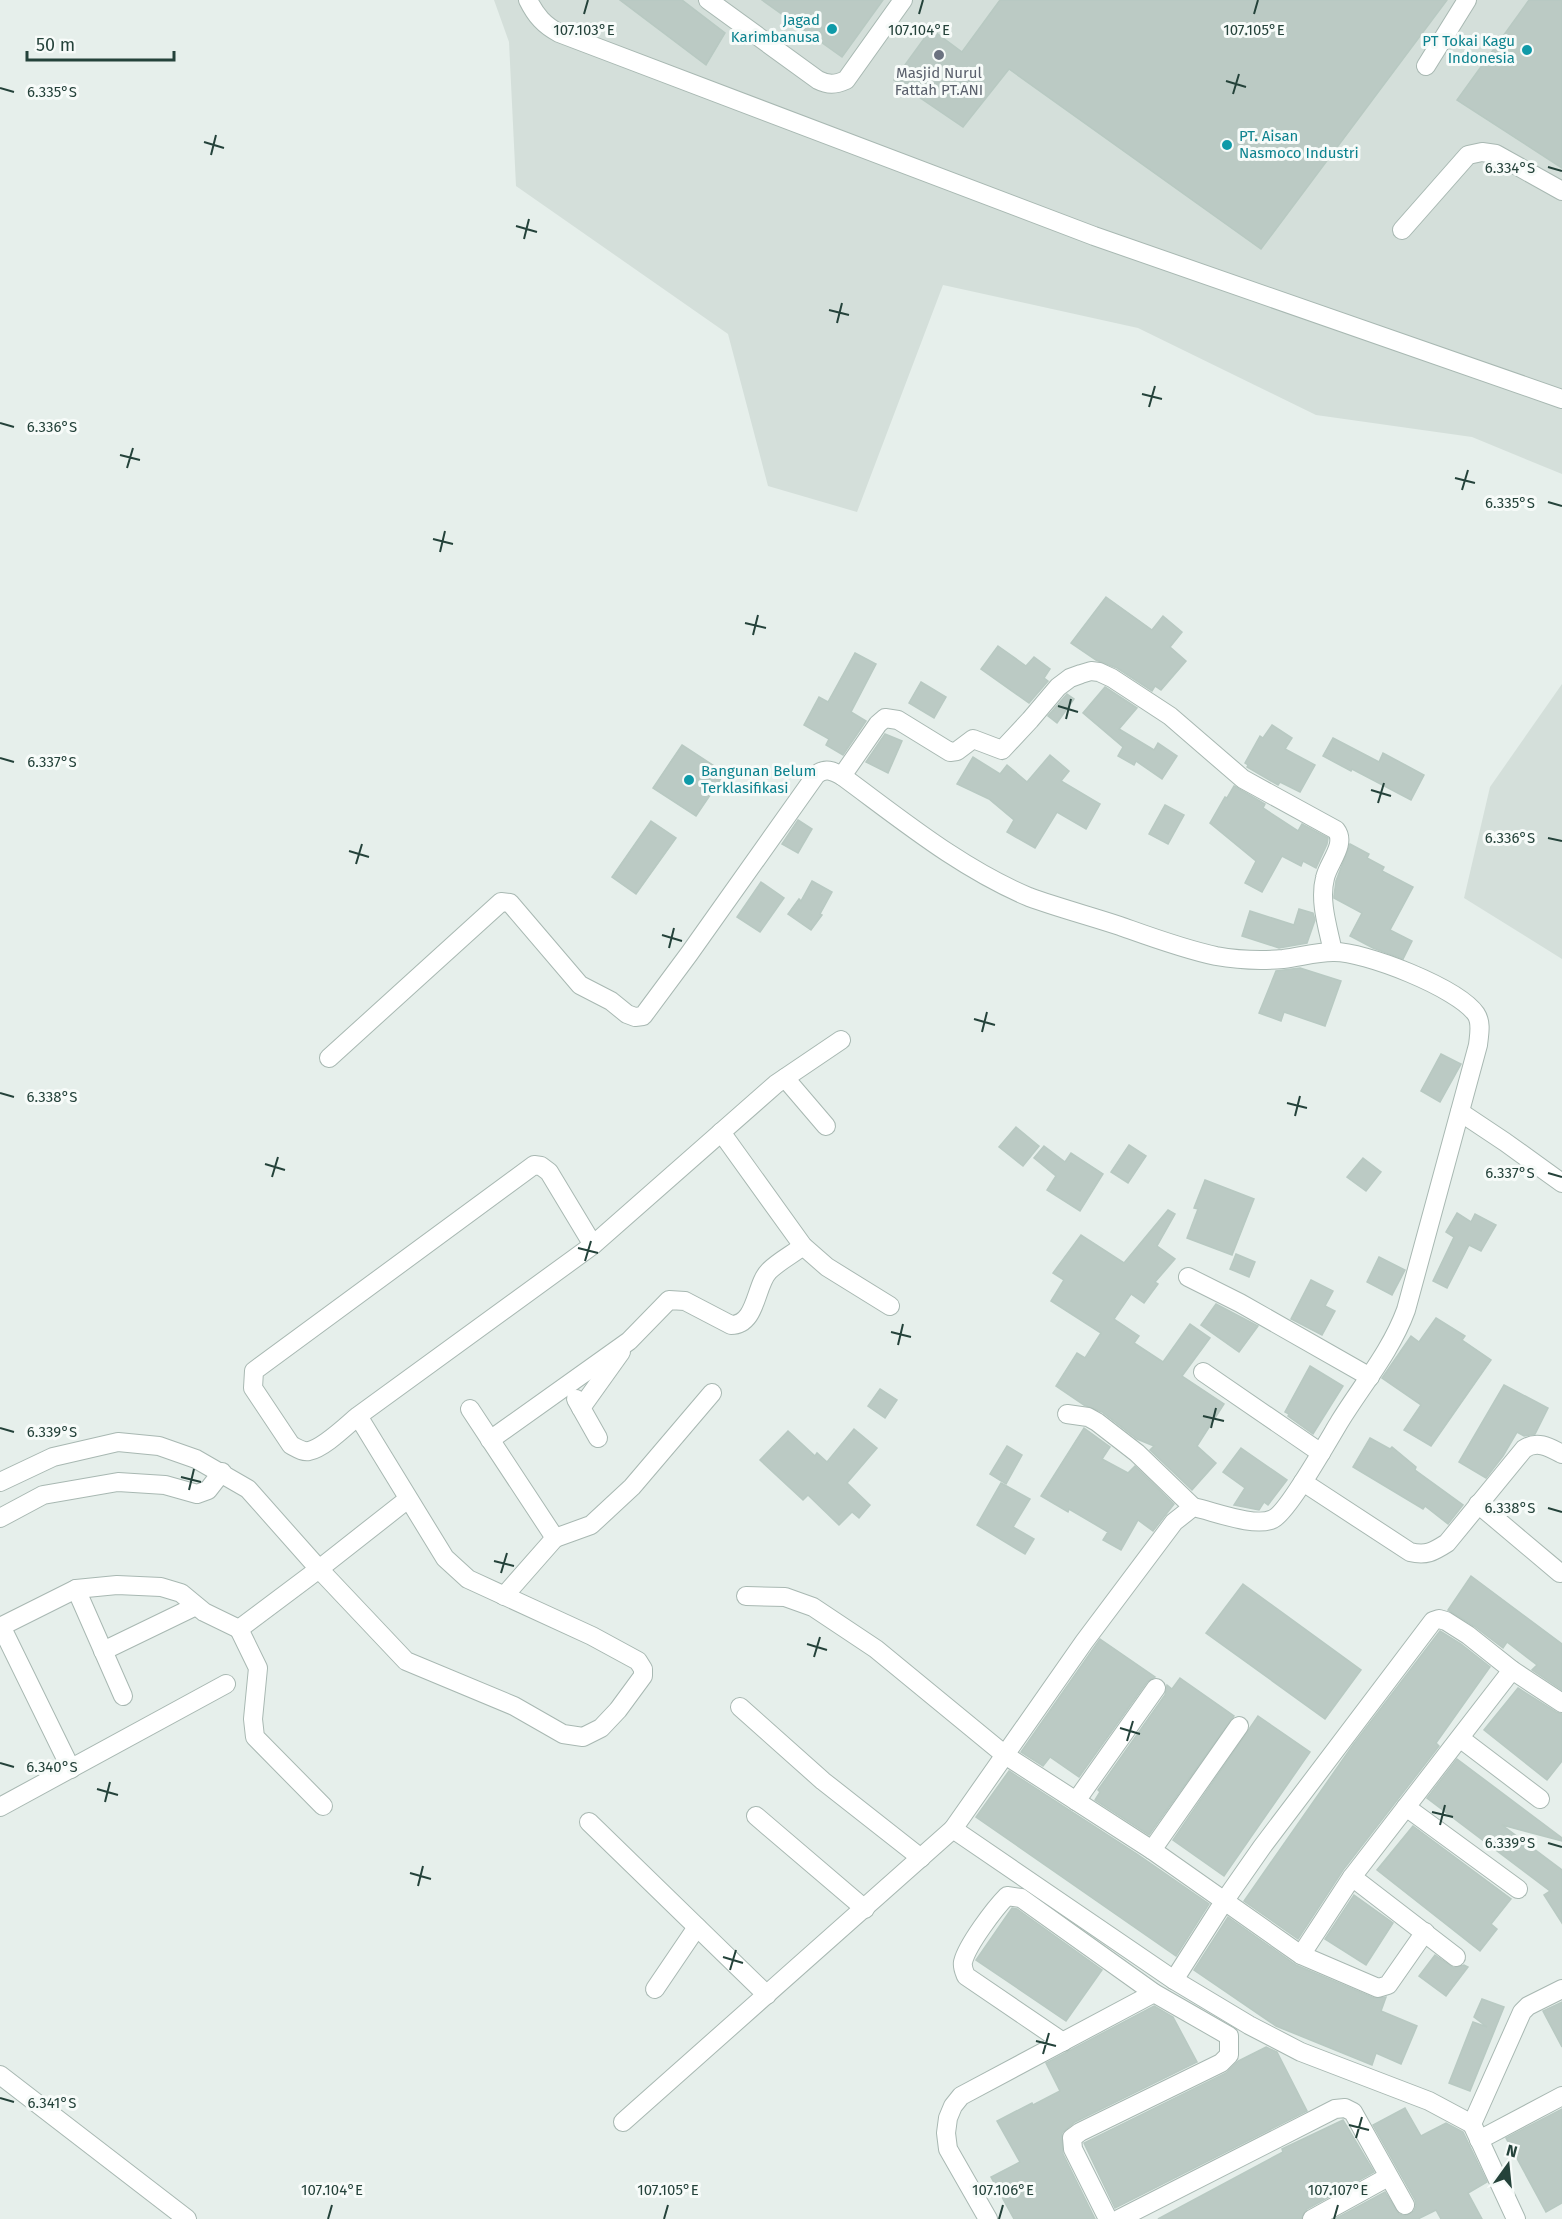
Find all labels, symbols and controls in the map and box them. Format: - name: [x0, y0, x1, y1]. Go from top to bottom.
- place label: Jagad Karimbanusa: [731, 11, 820, 46]
- text: 107.103°E: [553, 21, 615, 39]
- text: 107.104°E: [888, 21, 950, 39]
- text: 107.105°E: [1223, 21, 1285, 39]
- marker: Jagad Karimbanusa: [825, 22, 839, 36]
- scale bar: [27, 24, 174, 62]
- place label: PT Tokai Kagu Indonesia: [1422, 32, 1515, 67]
- text: 50 m: [36, 34, 75, 56]
- marker: PT Tokai Kagu Indonesia: [1520, 43, 1534, 57]
- marker: Masjid Nurul Fattah PT.ANI: [932, 48, 946, 62]
- place label: Masjid Nurul Fattah PT.ANI: [895, 64, 983, 99]
- text: 6.335°S: [27, 83, 77, 101]
- place label: PT. Aisan Nasmoco Industri: [1239, 127, 1359, 162]
- marker: PT. Aisan Nasmoco Industri: [1220, 138, 1234, 152]
- text: 6.334°S: [1485, 159, 1535, 177]
- text: 6.336°S: [27, 418, 77, 436]
- text: 6.335°S: [1485, 494, 1535, 512]
- text: 6.337°S: [27, 753, 77, 771]
- place label: Bangunan Belum Terklasifikasi: [701, 762, 816, 797]
- marker: Bangunan Belum Terklasifikasi: [682, 773, 696, 787]
- text: 6.336°S: [1485, 829, 1535, 847]
- text: 6.338°S: [27, 1088, 78, 1106]
- text: 6.337°S: [1485, 1164, 1535, 1182]
- text: 6.339°S: [27, 1423, 77, 1441]
- text: 6.338°S: [1485, 1499, 1536, 1517]
- text: 6.340°S: [26, 1758, 78, 1776]
- text: 6.339°S: [1485, 1834, 1535, 1852]
- text: 6.341°S: [28, 2094, 76, 2112]
- north arrow: [1478, 2135, 1538, 2195]
- text: N: [1504, 2140, 1519, 2162]
- text: 107.104°E: [301, 2181, 363, 2199]
- text: 107.105°E: [637, 2181, 699, 2199]
- text: 107.106°E: [972, 2181, 1034, 2199]
- text: 107.107°E: [1308, 2181, 1368, 2199]

